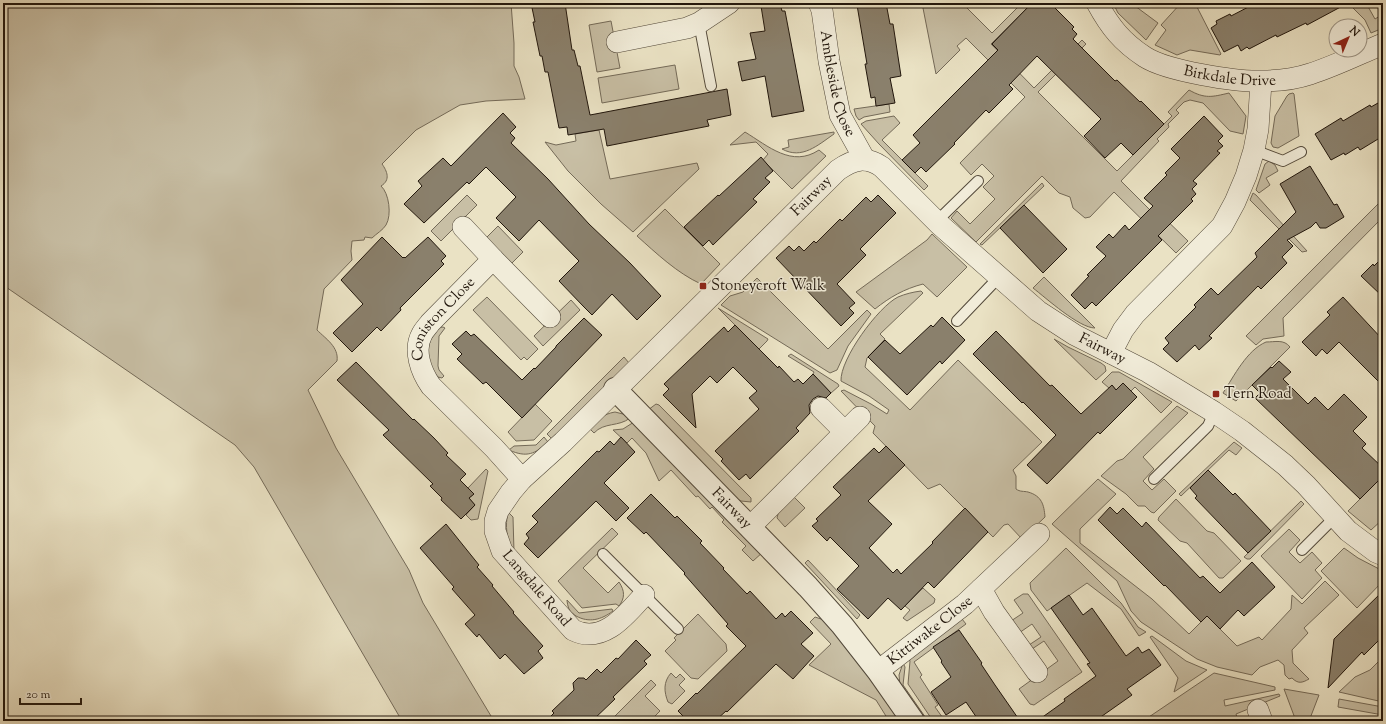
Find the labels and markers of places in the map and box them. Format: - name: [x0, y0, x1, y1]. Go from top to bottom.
- place label: Stoneycroft Walk: [711, 276, 825, 297]
- marker: Stoneycroft Walk: [698, 281, 708, 291]
- place label: Tern Road: [1224, 384, 1292, 405]
- marker: Tern Road: [1211, 389, 1221, 399]

